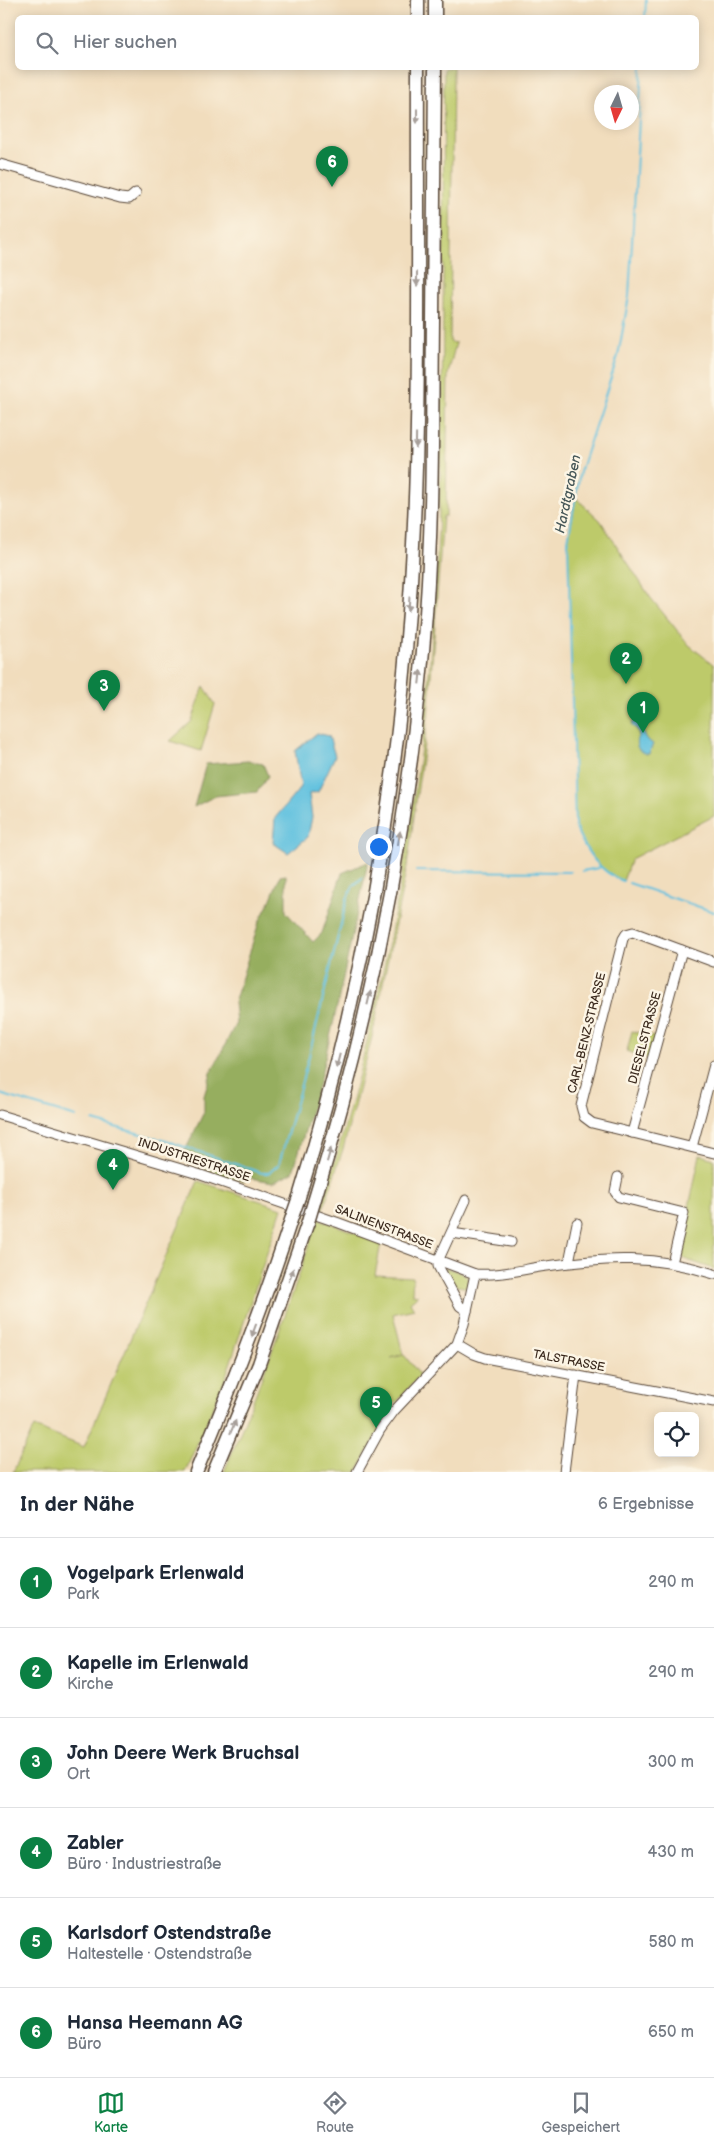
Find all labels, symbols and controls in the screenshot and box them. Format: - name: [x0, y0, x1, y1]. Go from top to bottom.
- search box: [15, 15, 699, 70]
- icon: search: [33, 29, 61, 57]
- text: Hier suchen: [73, 31, 177, 54]
- north arrow: [594, 85, 639, 130]
- one-way arrow: [413, 108, 421, 124]
- pin: 6: [316, 146, 348, 187]
- one-way arrow: [413, 271, 421, 287]
- one-way arrow: [412, 433, 420, 449]
- water label: Hardtgraben: [551, 453, 585, 535]
- one-way arrow: [405, 596, 413, 612]
- pin: 2: [610, 643, 642, 684]
- one-way arrow: [416, 669, 424, 685]
- pin: 3: [88, 670, 120, 711]
- pin: 1: [627, 692, 659, 733]
- one-way arrow: [396, 830, 404, 846]
- your location: [366, 834, 392, 860]
- street label: CARL-BENZ-STRASSE: [565, 971, 609, 1095]
- one-way arrow: [365, 990, 373, 1005]
- street label: DIESELSTRASSE: [625, 990, 665, 1086]
- one-way arrow: [334, 1054, 342, 1069]
- street label: INDUSTRIESTRASSE: [136, 1135, 252, 1185]
- one-way arrow: [325, 1147, 333, 1162]
- pin: 4: [97, 1149, 129, 1190]
- street label: SALINENSTRASSE: [333, 1201, 435, 1253]
- one-way arrow: [288, 1268, 295, 1283]
- one-way arrow: [249, 1323, 257, 1337]
- street label: TALSTRASSE: [532, 1347, 606, 1375]
- pin: 5: [360, 1387, 392, 1428]
- map controls: [654, 1412, 699, 1457]
- button: locate: [654, 1412, 699, 1457]
- one-way arrow: [229, 1419, 237, 1434]
- text: In der Nähe: [20, 1492, 134, 1517]
- text: 6 Ergebnisse: [598, 1495, 694, 1514]
- text: Vogelpark Erlenwald: [67, 1562, 244, 1585]
- text: 1: [33, 1573, 39, 1592]
- text: 290 m: [648, 1573, 694, 1592]
- text: Park: [67, 1585, 99, 1604]
- text: Kapelle im Erlenwald: [67, 1652, 249, 1675]
- text: 2: [31, 1663, 41, 1682]
- text: 290 m: [648, 1663, 694, 1682]
- text: Kirche: [67, 1675, 113, 1694]
- text: John Deere Werk Bruchsal: [67, 1742, 299, 1765]
- text: 3: [31, 1753, 41, 1772]
- text: 300 m: [648, 1753, 694, 1772]
- text: Ort: [67, 1765, 90, 1784]
- text: Zabler: [67, 1832, 124, 1855]
- text: 4: [31, 1843, 41, 1862]
- text: 430 m: [647, 1843, 694, 1862]
- text: Büro · Industriestraße: [67, 1855, 222, 1874]
- text: Karlsdorf Ostendstraße: [67, 1922, 271, 1945]
- text: 5: [31, 1933, 41, 1952]
- text: 580 m: [649, 1933, 694, 1952]
- text: Haltestelle · Ostendstraße: [67, 1945, 252, 1964]
- text: Hansa Heemann AG: [67, 2012, 243, 2035]
- text: 6: [31, 2023, 41, 2042]
- text: 650 m: [648, 2023, 694, 2042]
- text: Büro: [67, 2035, 102, 2054]
- tab: Karte: [94, 2089, 128, 2136]
- tab: Route: [316, 2089, 354, 2136]
- tab: Gespeichert: [542, 2089, 620, 2136]

